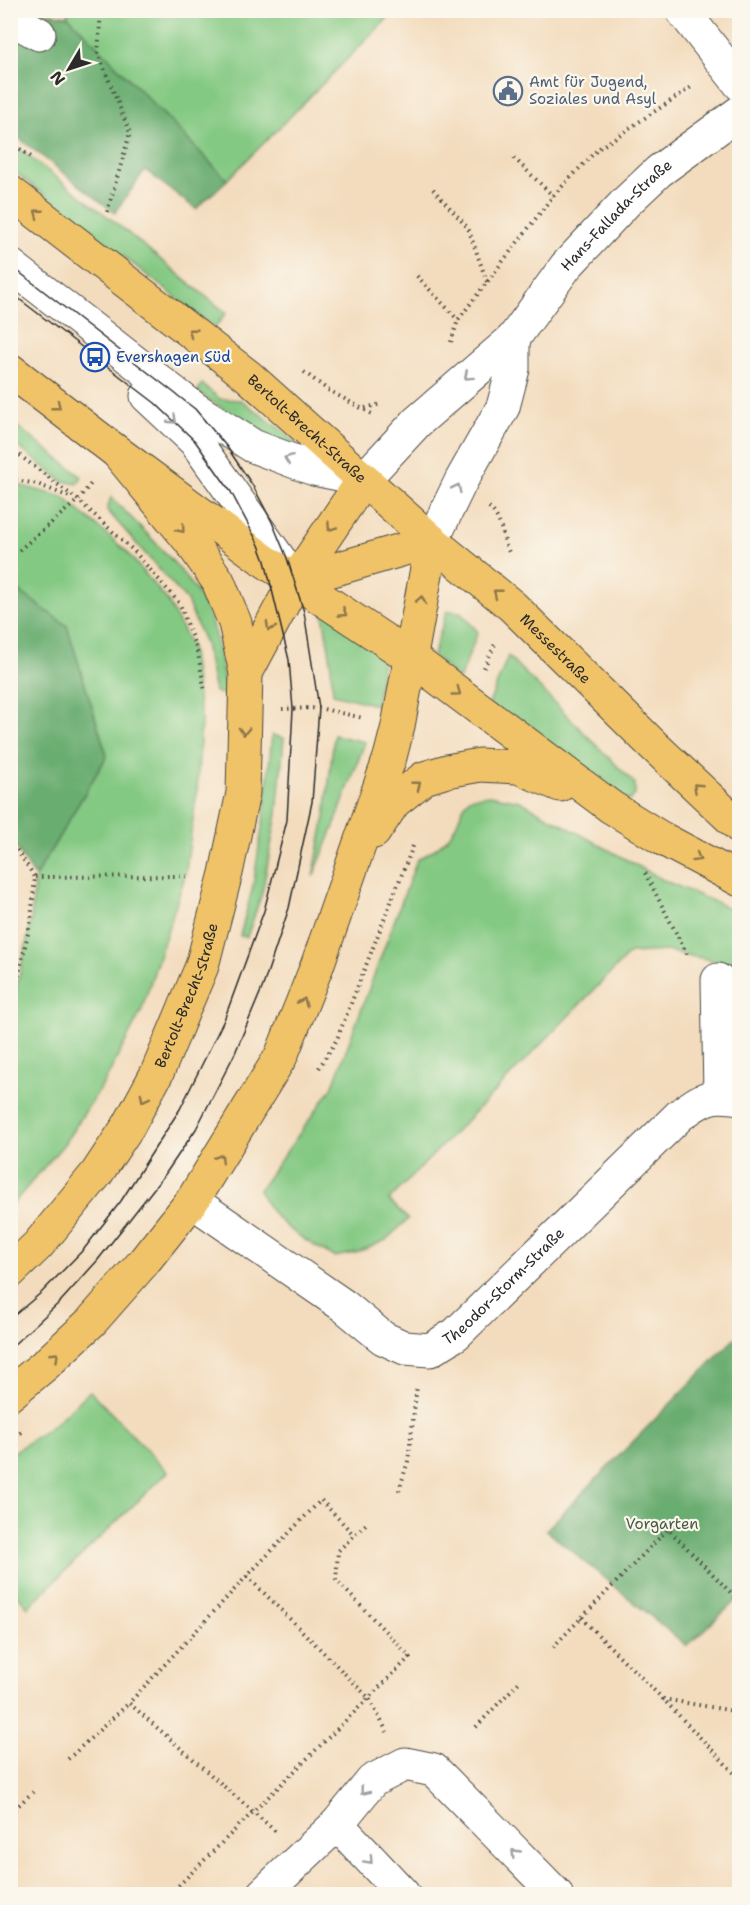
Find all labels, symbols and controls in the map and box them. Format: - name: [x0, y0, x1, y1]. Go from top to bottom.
- north arrow: [39, 39, 99, 99]
- text: N: [46, 67, 70, 90]
- place label: Amt für Jugend, Soziales und Asyl: [529, 72, 657, 109]
- public building icon: Amt für Jugend, Soziales und Asyl: [492, 75, 524, 107]
- street label: Hans-Fallada-Straße: [556, 155, 676, 275]
- one-way arrow: [33, 209, 44, 220]
- one-way arrow: [188, 329, 199, 340]
- bus stop icon: Evershagen Süd: [79, 341, 111, 373]
- place label: Evershagen Süd: [116, 347, 231, 367]
- one-way arrow: [465, 369, 475, 380]
- street label: Bertolt-Brecht-Straße: [243, 370, 371, 488]
- one-way arrow: [50, 398, 61, 409]
- one-way arrow: [167, 413, 177, 424]
- one-way arrow: [283, 454, 294, 467]
- one-way arrow: [450, 484, 462, 495]
- one-way arrow: [328, 521, 339, 532]
- one-way arrow: [173, 523, 184, 534]
- one-way arrow: [493, 590, 504, 601]
- one-way arrow: [414, 595, 427, 605]
- one-way arrow: [337, 606, 348, 617]
- street label: Messestraße: [515, 609, 595, 688]
- one-way arrow: [266, 621, 277, 631]
- one-way arrow: [451, 685, 462, 696]
- one-way arrow: [238, 727, 251, 736]
- one-way arrow: [410, 781, 421, 792]
- one-way arrow: [693, 783, 704, 794]
- one-way arrow: [691, 851, 702, 862]
- street label: Bertolt-Brecht-Straße: [150, 921, 223, 1071]
- one-way arrow: [296, 997, 308, 1008]
- one-way arrow: [140, 1092, 151, 1102]
- one-way arrow: [212, 1154, 224, 1164]
- street label: Theodor-Storm-Straße: [439, 1223, 569, 1350]
- one-way arrow: [48, 1352, 59, 1363]
- park label: Vorgarten: [626, 1514, 698, 1534]
- one-way arrow: [360, 1784, 371, 1795]
- one-way arrow: [511, 1849, 522, 1859]
- one-way arrow: [362, 1852, 373, 1863]

